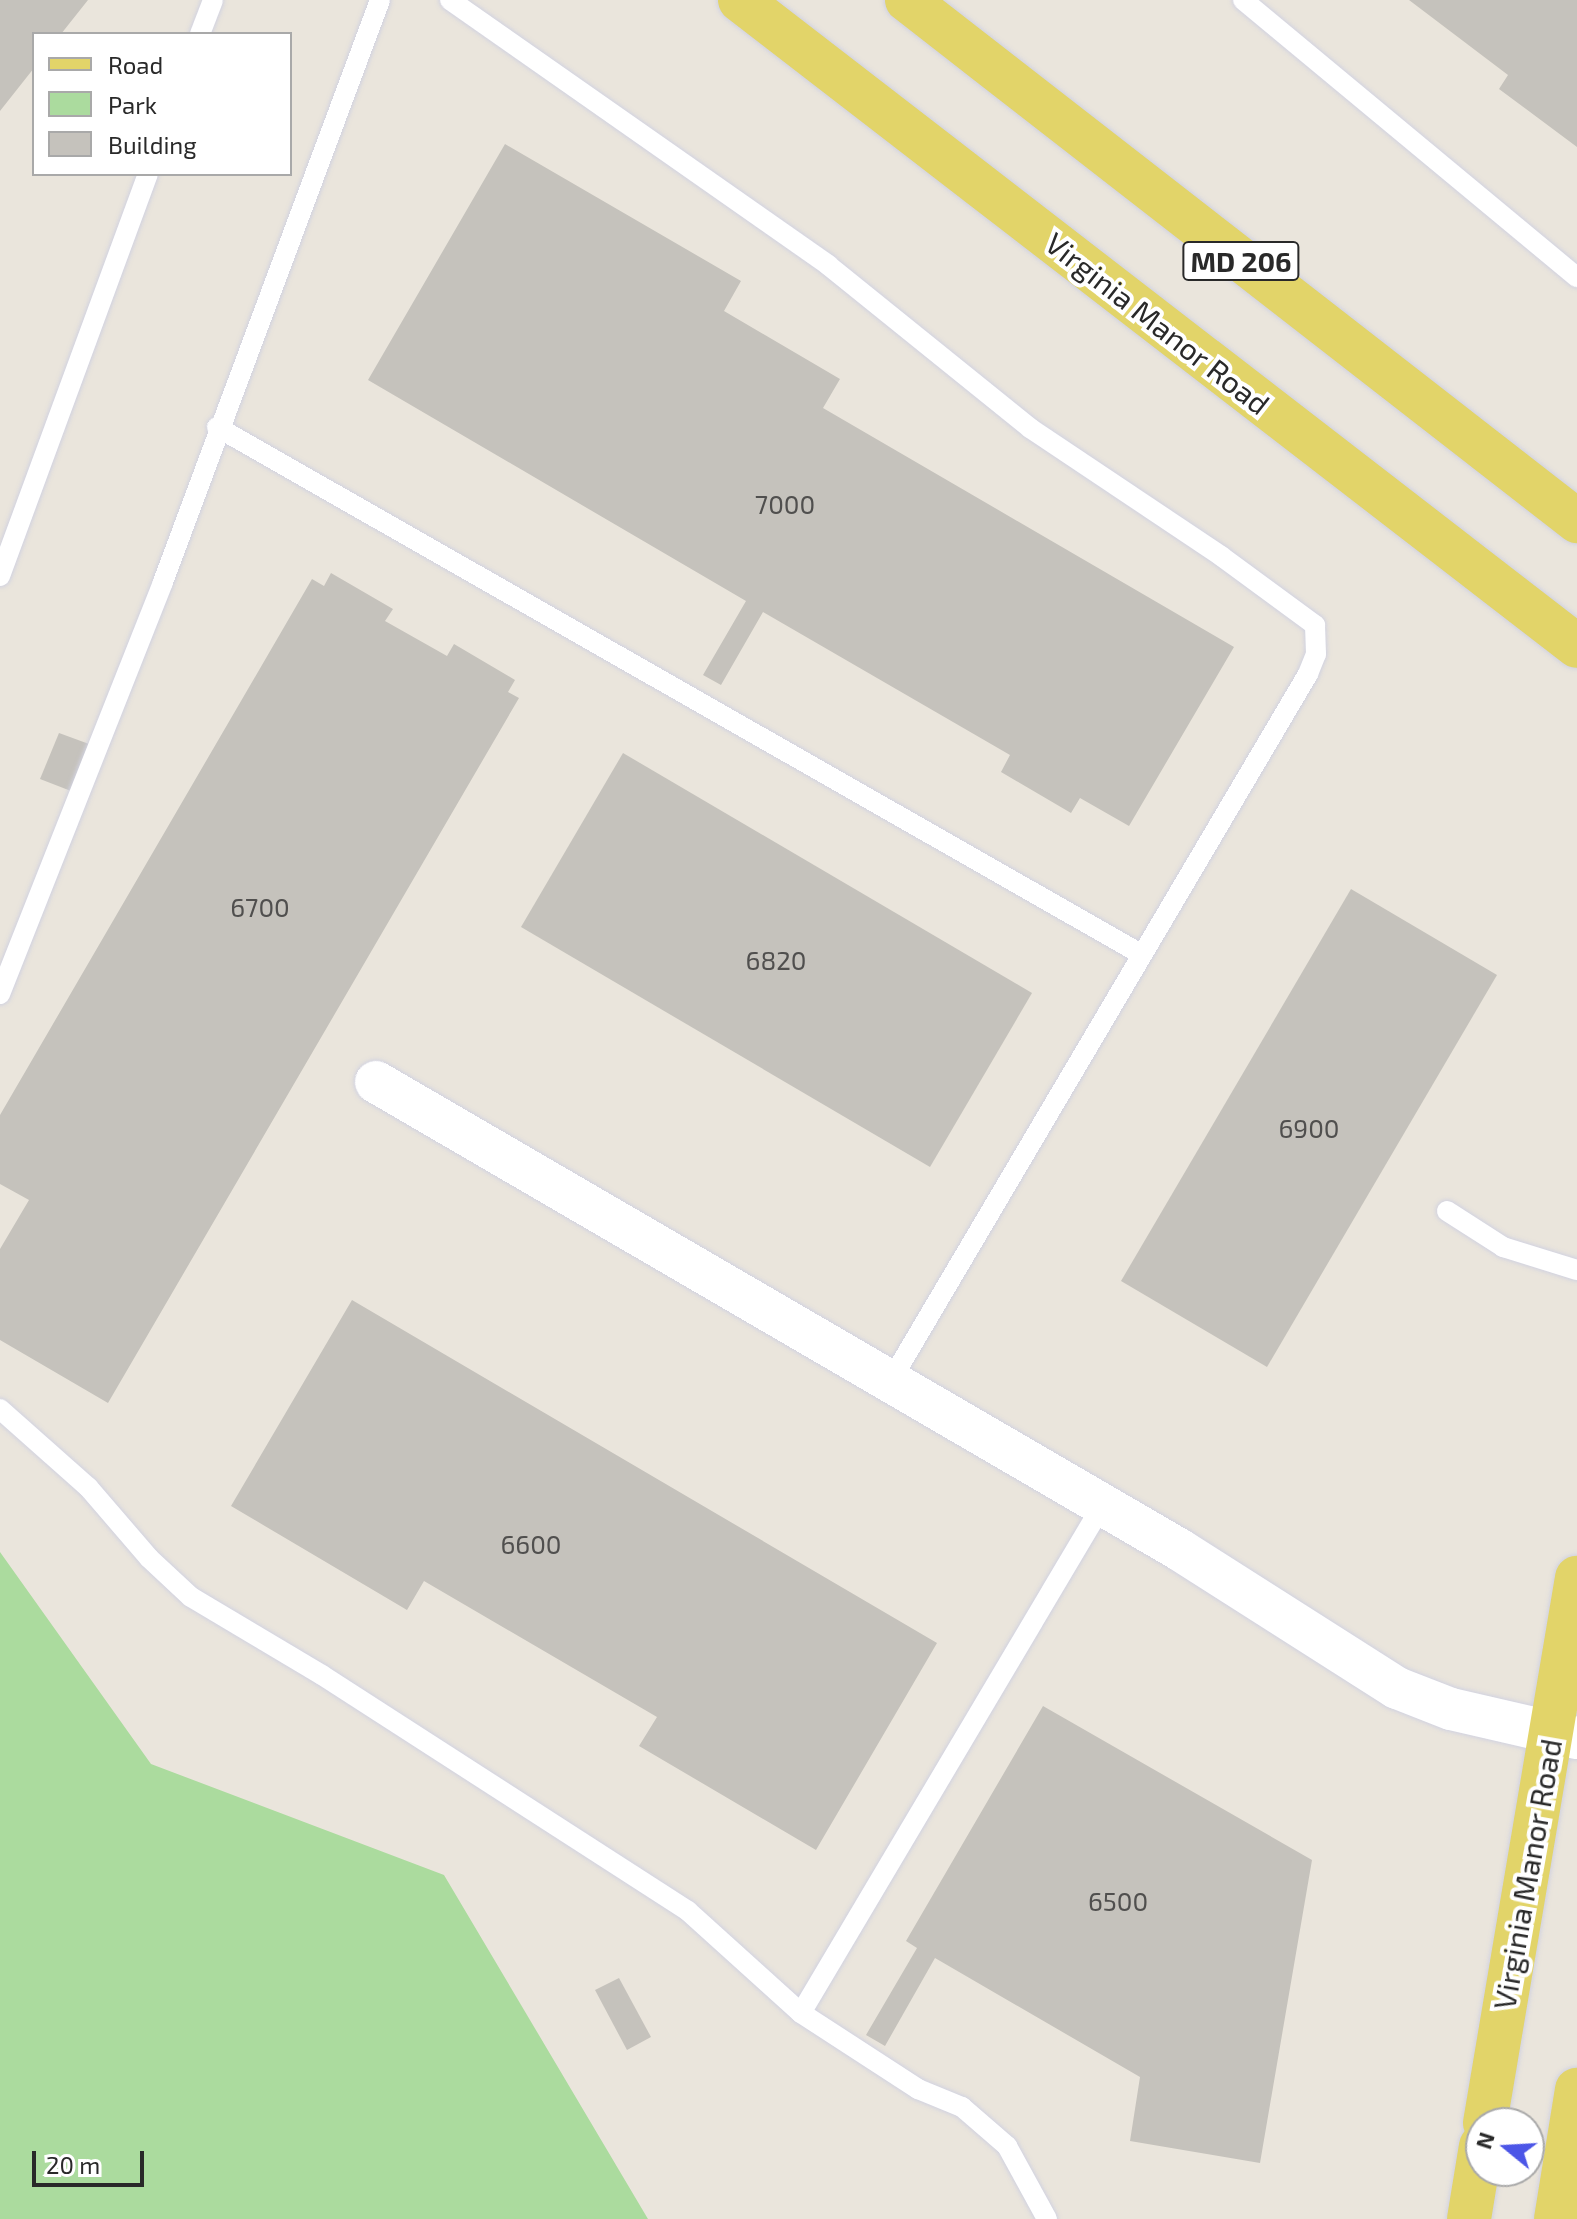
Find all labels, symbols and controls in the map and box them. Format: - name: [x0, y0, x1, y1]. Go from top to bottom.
- legend: [32, 32, 292, 176]
- text: Road: [108, 50, 163, 79]
- text: Park: [108, 90, 157, 119]
- text: Building: [108, 130, 197, 159]
- street label: Virginia Manor Road: [1039, 224, 1277, 422]
- road number: MD 206: [1181, 237, 1301, 285]
- house number: 7000: [755, 488, 815, 520]
- house number: 6700: [230, 891, 290, 923]
- house number: 6820: [746, 944, 806, 976]
- house number: 6900: [1278, 1112, 1340, 1144]
- house number: 6600: [500, 1528, 562, 1560]
- street label: Virginia Manor Road: [1485, 1736, 1569, 2012]
- house number: 6500: [1088, 1885, 1148, 1917]
- north arrow: [1465, 2107, 1545, 2187]
- text: N: [1469, 2129, 1499, 2152]
- scale bar: [36, 2135, 148, 2185]
- text: 20 m: [46, 2150, 100, 2179]

